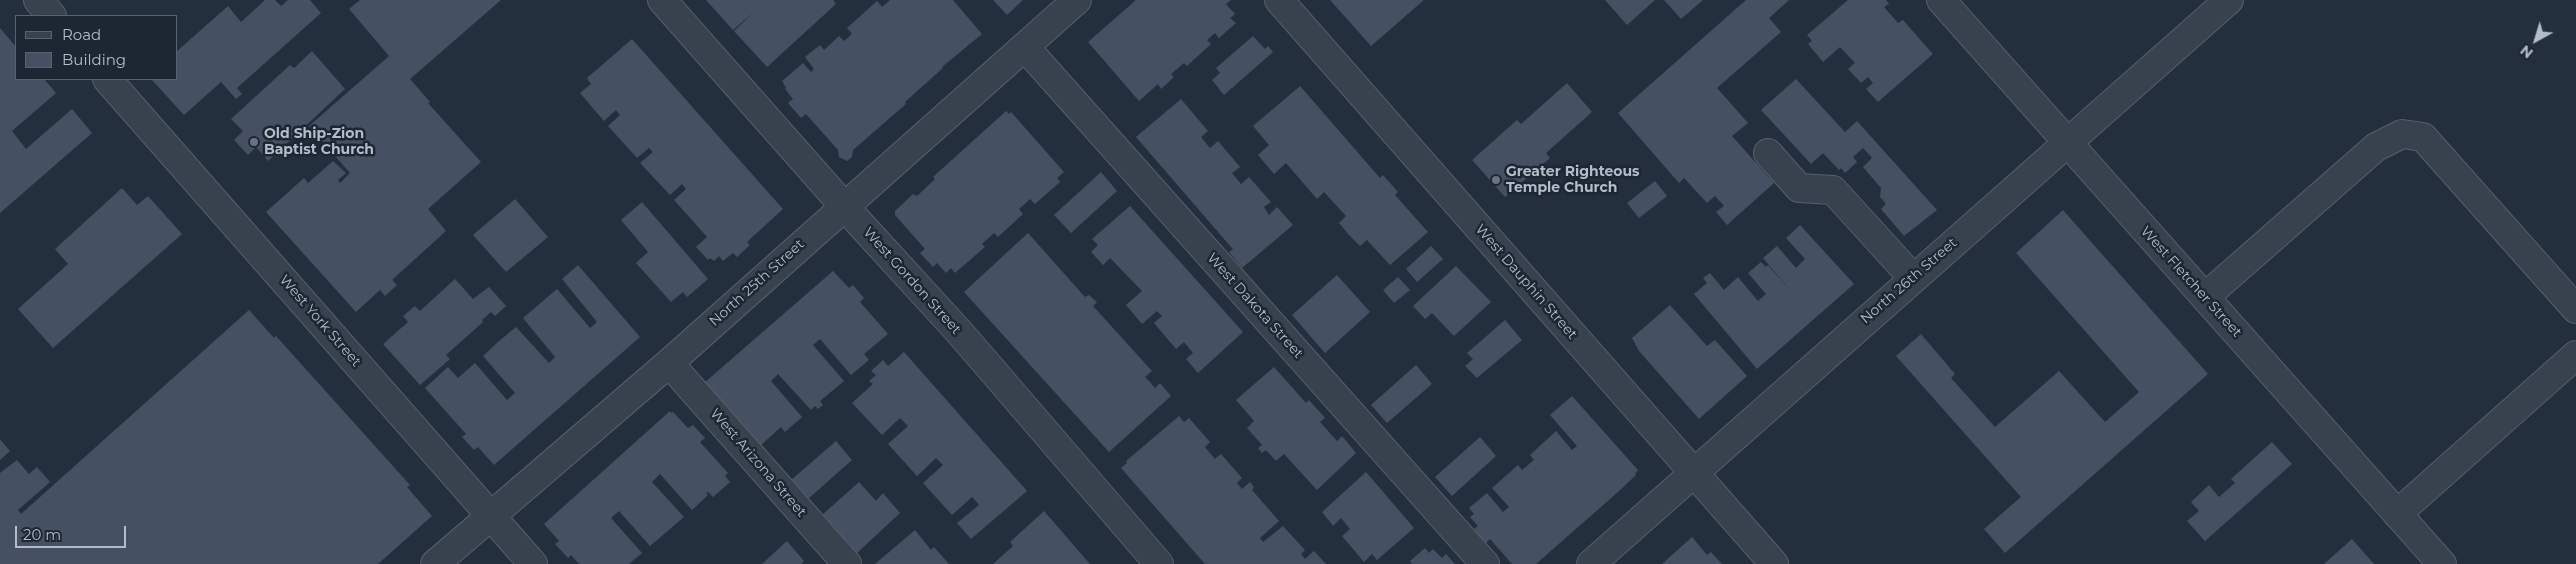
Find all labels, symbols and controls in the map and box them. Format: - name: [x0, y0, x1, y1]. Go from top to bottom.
- legend: [15, 15, 178, 80]
- north arrow: [2511, 15, 2561, 65]
- text: Road: [62, 25, 101, 44]
- text: N: [2517, 41, 2537, 62]
- text: Building: [62, 50, 126, 69]
- place label: Old Ship-Zion Baptist Church: [264, 126, 374, 158]
- marker: Old Ship-Zion Baptist Church: [248, 136, 260, 148]
- place label: Greater Righteous Temple Church: [1506, 164, 1640, 196]
- marker: Greater Righteous Temple Church: [1490, 174, 1502, 186]
- street label: West Dauphin Street: [1471, 221, 1581, 343]
- street label: West Fletcher Street: [2137, 223, 2245, 341]
- street label: West Gordon Street: [860, 224, 964, 338]
- street label: North 26th Street: [1857, 235, 1961, 327]
- street label: North 25th Street: [706, 236, 808, 330]
- street label: West Dakota Street: [1203, 250, 1307, 362]
- street label: West York Street: [276, 272, 364, 370]
- street label: West Arizona Street: [706, 405, 810, 521]
- scale bar: [18, 516, 129, 548]
- text: 20 m: [23, 525, 61, 544]

